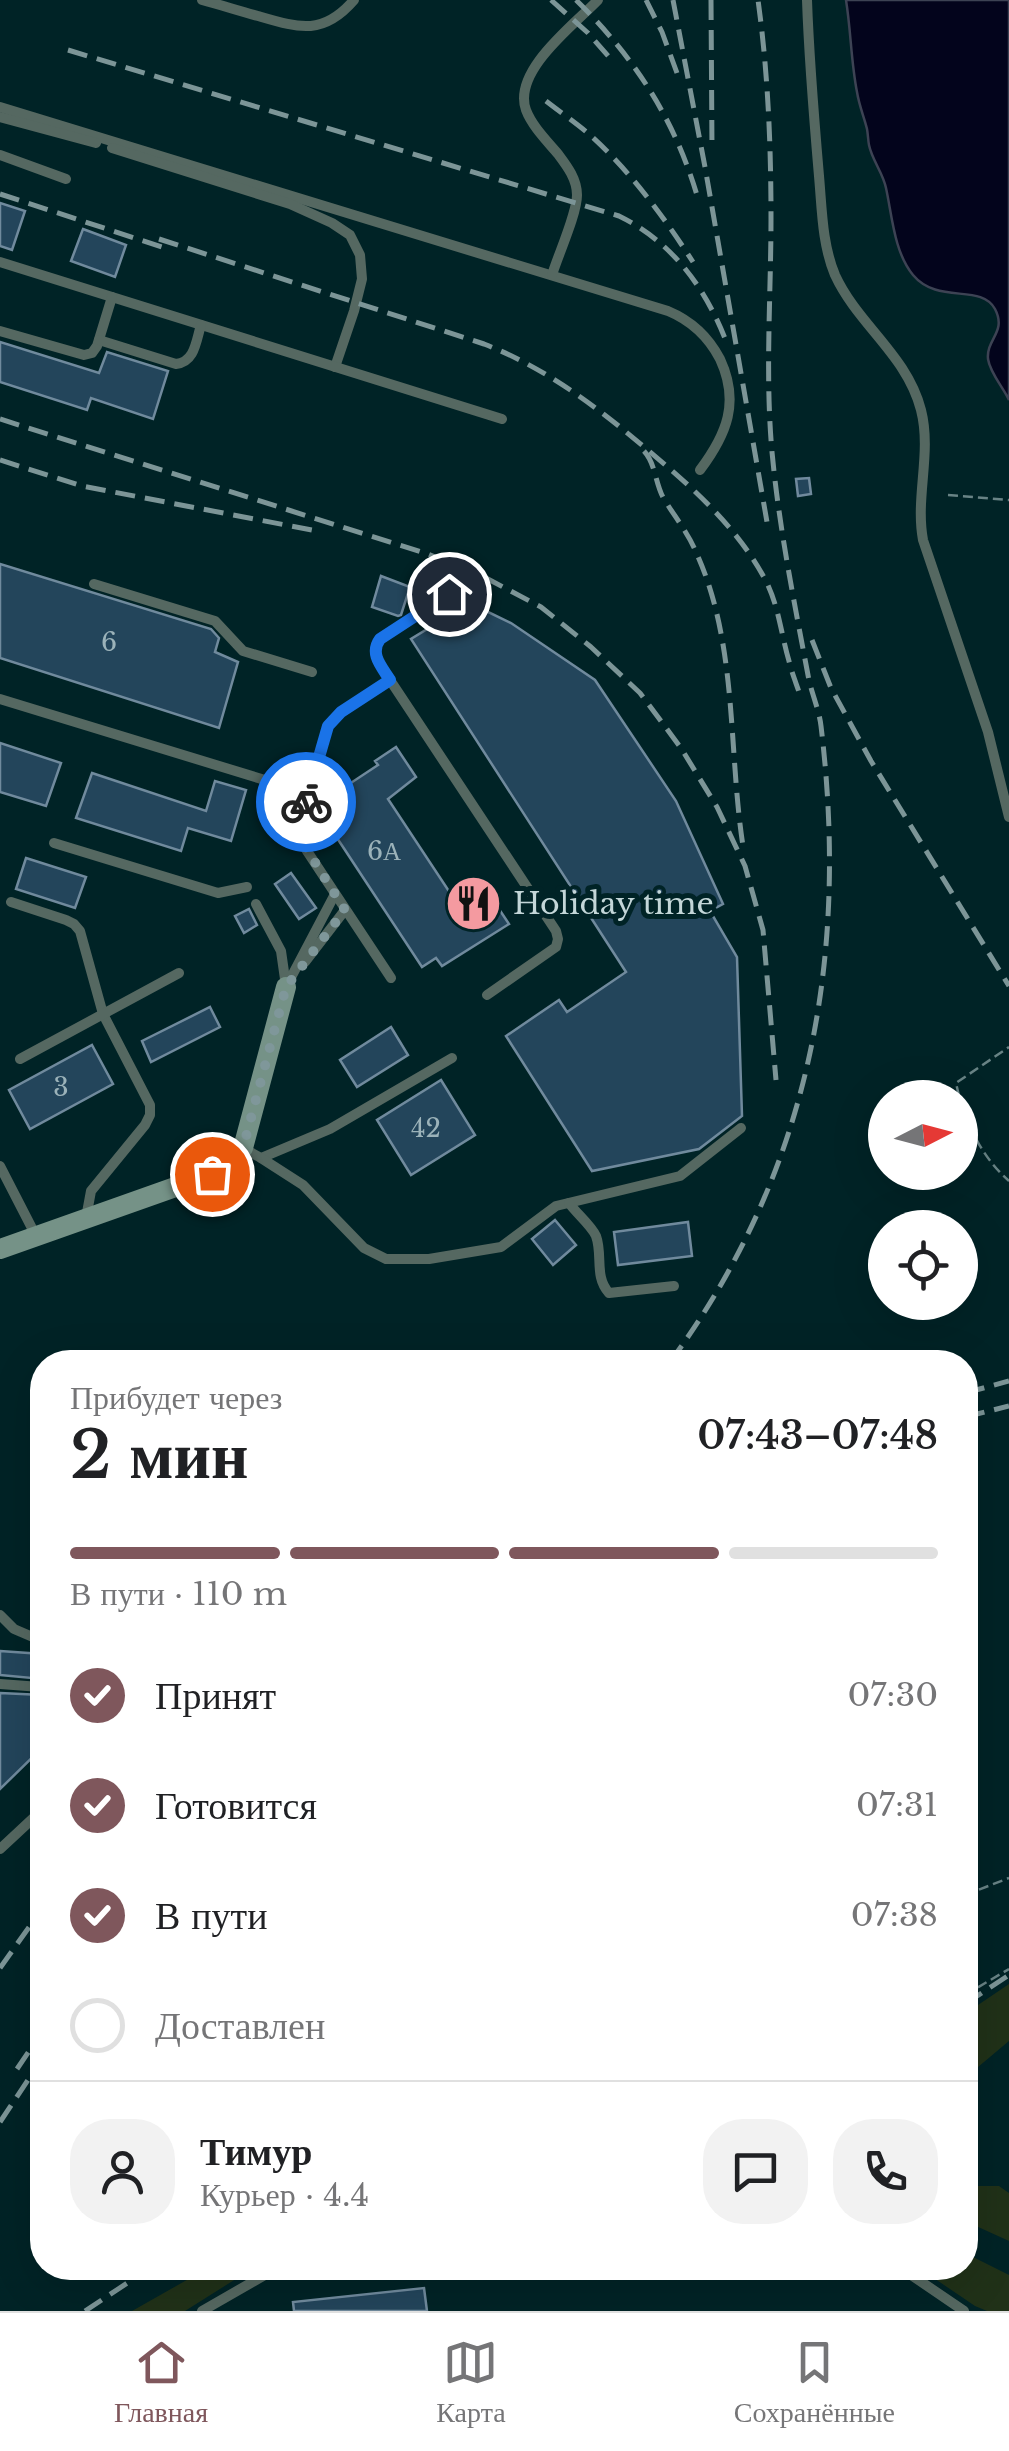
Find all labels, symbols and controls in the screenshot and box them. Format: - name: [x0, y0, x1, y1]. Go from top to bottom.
- pin: [407, 552, 492, 637]
- icon: home: [422, 567, 477, 622]
- house number: 6: [101, 627, 117, 658]
- courier: [256, 752, 356, 852]
- icon: bike: [279, 775, 334, 830]
- house number: 6А: [367, 836, 401, 867]
- restaurant icon: Holiday time: [444, 874, 504, 934]
- place label: Holiday time: [513, 885, 714, 922]
- house number: 3: [53, 1072, 69, 1103]
- north arrow: [868, 1080, 978, 1190]
- map controls: [868, 1080, 978, 1320]
- house number: 42: [411, 1113, 441, 1144]
- pin: [170, 1132, 255, 1217]
- icon: bag: [185, 1147, 240, 1202]
- button: locate: [868, 1210, 978, 1320]
- text: Прибудет через: [70, 1378, 282, 1418]
- text: 07:43–07:48: [697, 1412, 938, 1459]
- text: 2 мин: [70, 1415, 249, 1496]
- text: В пути · 110 m: [70, 1574, 287, 1614]
- icon: check: [70, 1668, 125, 1723]
- text: Принят: [155, 1672, 276, 1719]
- text: 07:30: [847, 1675, 938, 1715]
- icon: check: [70, 1778, 125, 1833]
- text: Готовится: [155, 1782, 317, 1829]
- text: 07:31: [856, 1785, 938, 1825]
- icon: check: [70, 1888, 125, 1943]
- text: В пути: [155, 1892, 268, 1939]
- text: 07:38: [851, 1895, 938, 1935]
- text: Доставлен: [155, 2002, 325, 2049]
- button: person: [70, 2119, 175, 2224]
- button: chat: [703, 2119, 808, 2224]
- button: phone: [833, 2119, 938, 2224]
- text: Тимур: [200, 2128, 312, 2175]
- text: Курьер · 4.4: [200, 2175, 369, 2215]
- tab: Главная: [114, 2335, 208, 2430]
- tab: Карта: [436, 2335, 506, 2430]
- tab: Сохранённые: [734, 2335, 895, 2430]

